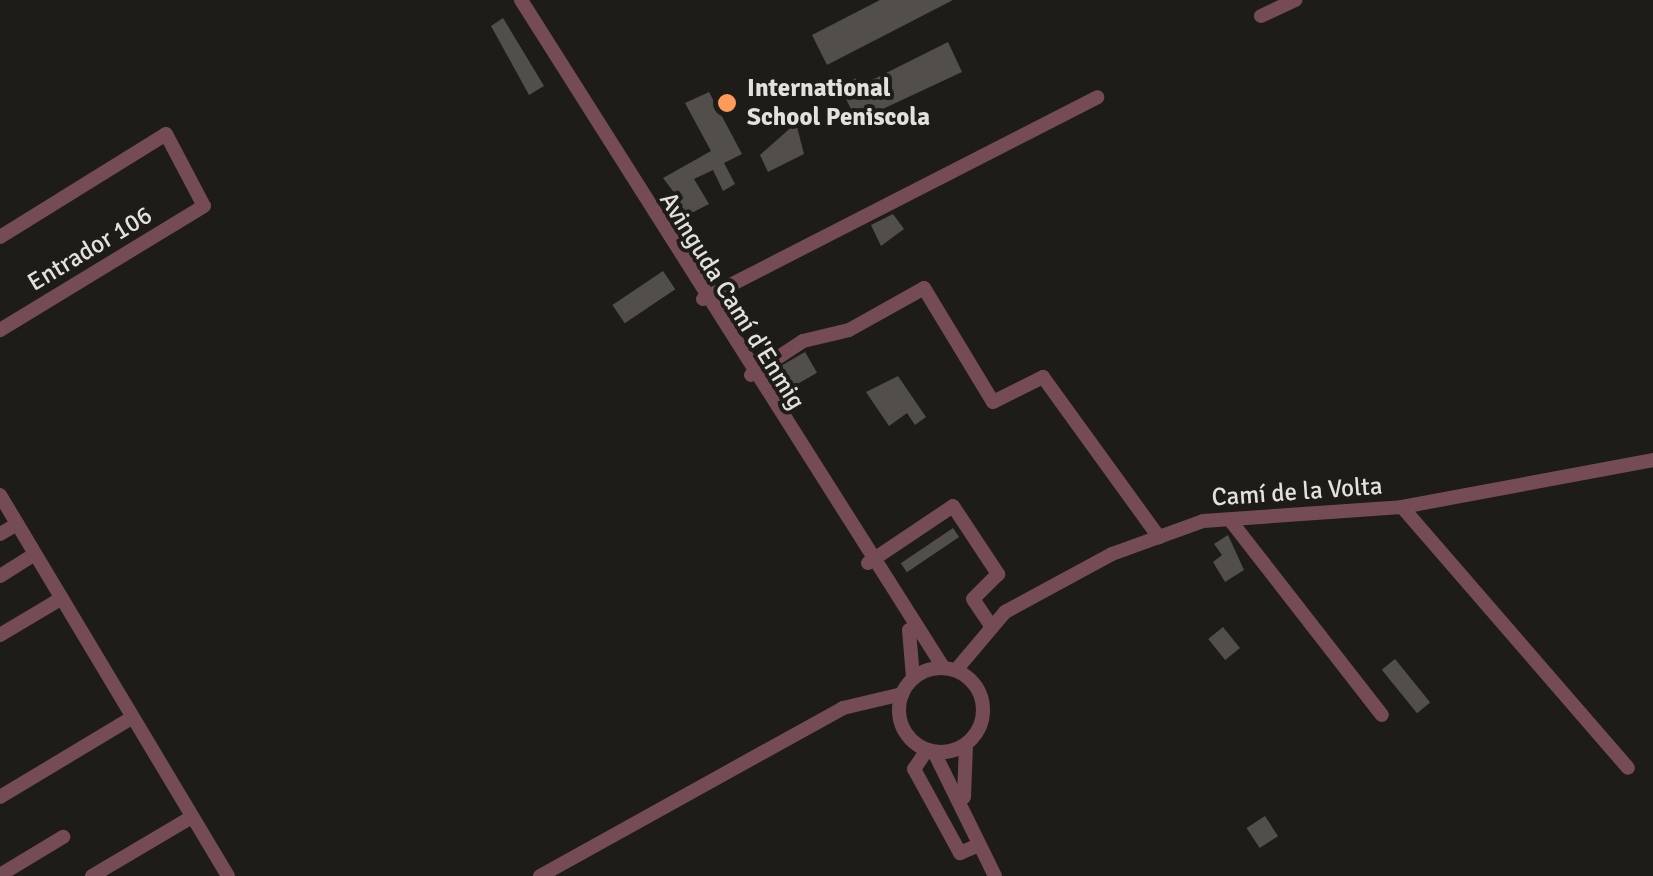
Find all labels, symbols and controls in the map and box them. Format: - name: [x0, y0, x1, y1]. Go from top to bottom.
- place label: International School Peniscola: [747, 74, 930, 133]
- marker: International School Peniscola: [716, 92, 738, 114]
- street label: Avinguda Camí d'Enmig: [653, 187, 811, 415]
- street label: Entrador 106: [22, 200, 158, 298]
- street label: Camí de la Volta: [1211, 471, 1383, 513]

